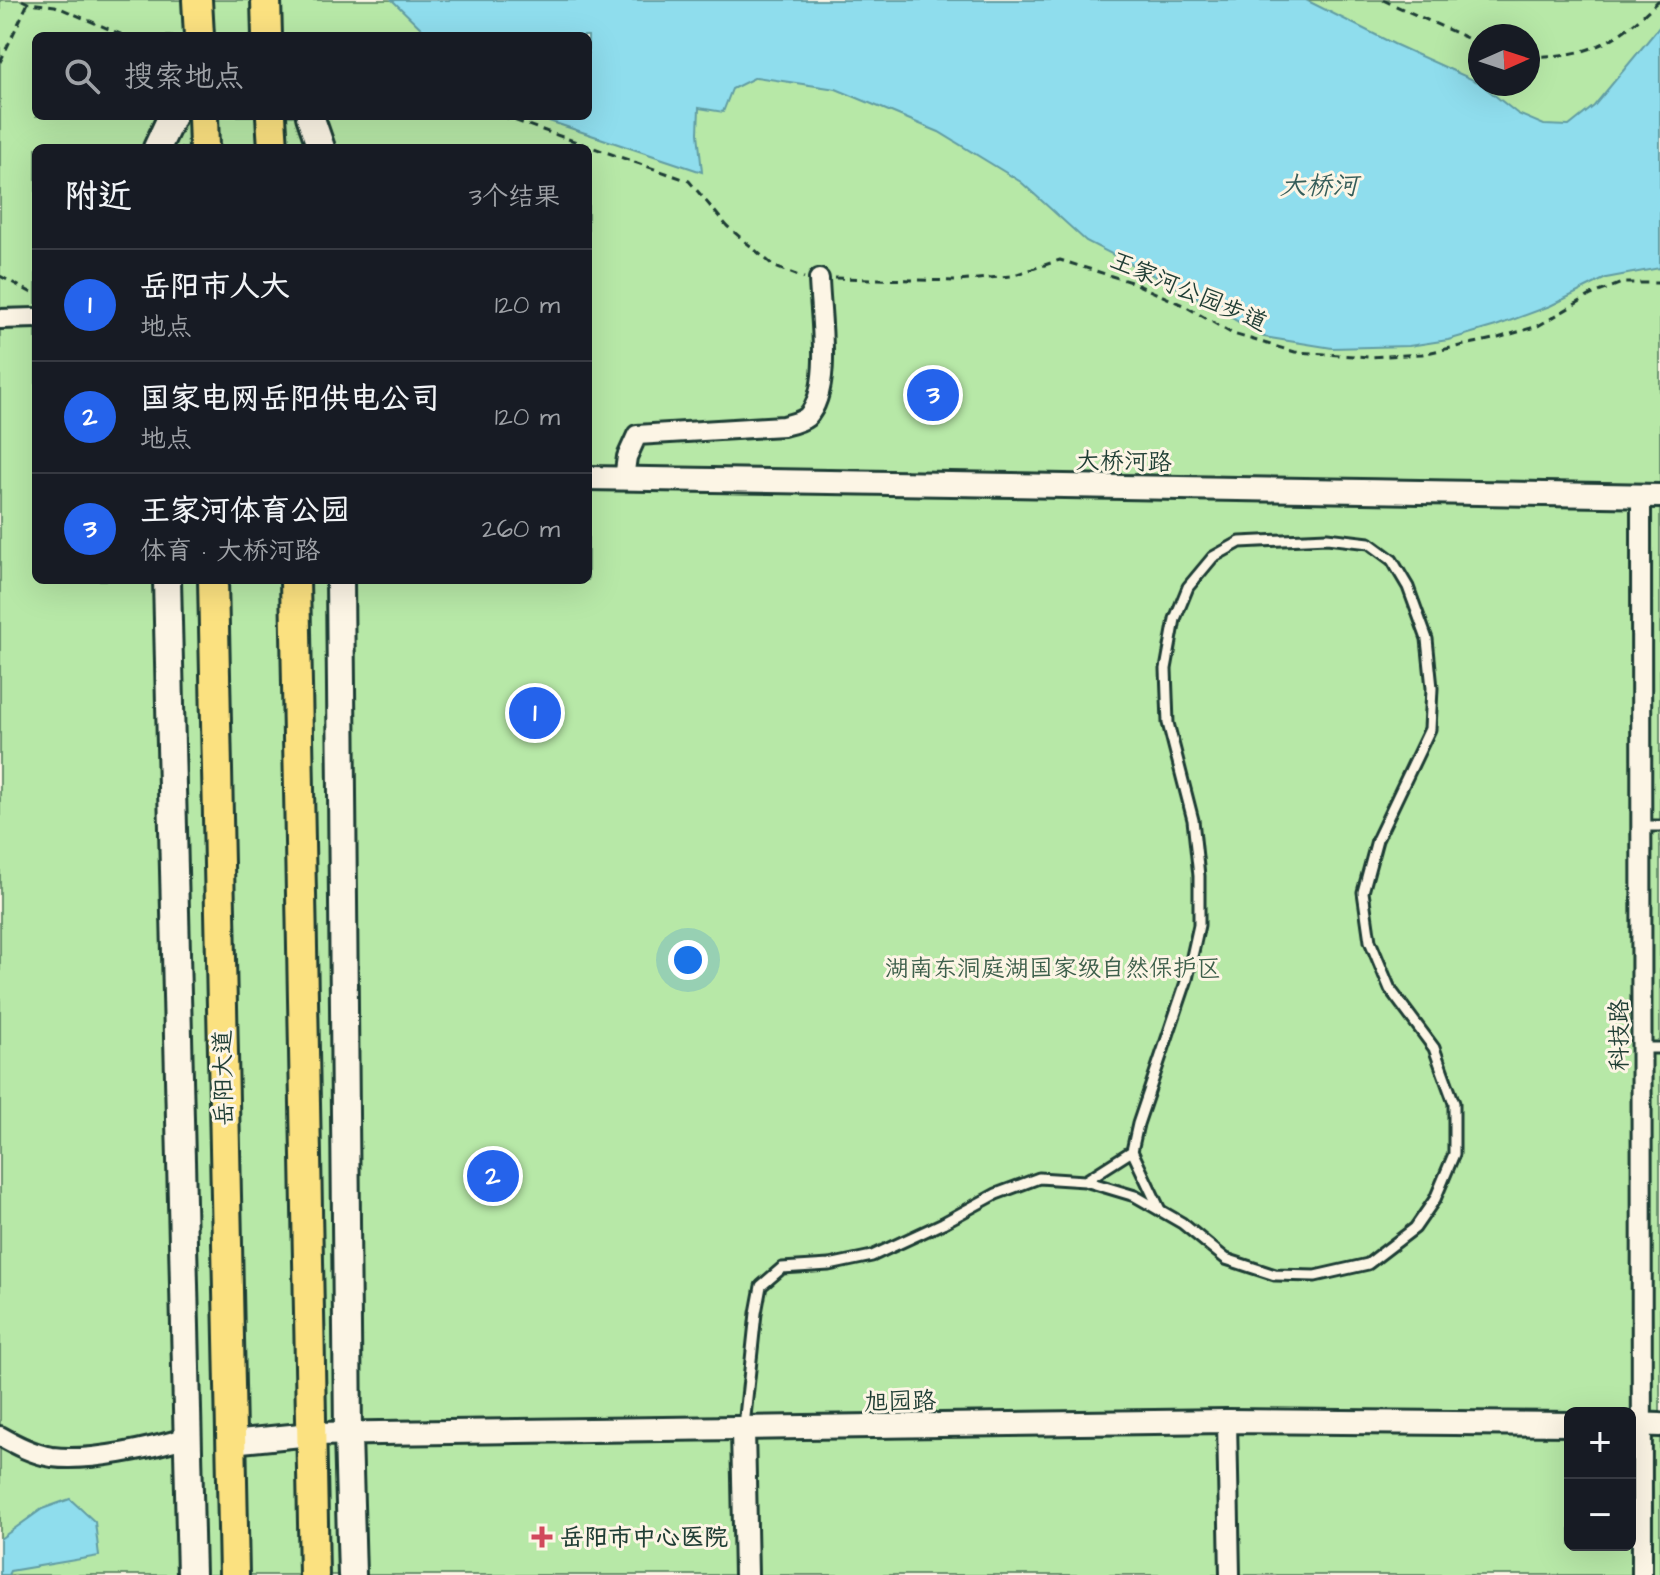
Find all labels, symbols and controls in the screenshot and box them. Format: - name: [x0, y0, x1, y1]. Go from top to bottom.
- north arrow: [1468, 24, 1540, 96]
- search box: [32, 32, 592, 120]
- icon: search: [60, 54, 104, 98]
- text: 搜索地点: [124, 56, 244, 98]
- water label: 大桥河: [1280, 168, 1362, 204]
- text: 附近: [64, 173, 132, 221]
- text: 3个结果: [469, 179, 560, 215]
- street label: 王家河公园步道: [1105, 243, 1273, 340]
- text: 岳阳市人大: [140, 266, 290, 308]
- text: 1: [88, 287, 92, 323]
- text: 120 m: [495, 287, 560, 323]
- text: 地点: [140, 309, 192, 345]
- pin: 3: [907, 365, 959, 425]
- text: 国家电网岳阳供电公司: [140, 378, 440, 420]
- text: 2: [83, 399, 97, 435]
- text: 120 m: [495, 399, 560, 435]
- text: 地点: [140, 421, 192, 457]
- street label: 大桥河路: [1076, 444, 1172, 480]
- text: 王家河体育公园: [140, 490, 350, 532]
- text: 3: [83, 511, 97, 547]
- text: 260 m: [482, 511, 560, 547]
- text: 体育 · 大桥河路: [140, 533, 320, 569]
- pin: 1: [509, 683, 561, 743]
- your location: [668, 940, 708, 980]
- park label: 湖南东洞庭湖国家级自然保护区: [885, 952, 1221, 986]
- street label: 科技路: [1603, 999, 1637, 1071]
- street label: 岳阳大道: [206, 1030, 242, 1126]
- pin: 2: [467, 1146, 519, 1206]
- street label: 旭园路: [864, 1384, 936, 1420]
- map controls: [1564, 1407, 1636, 1551]
- button: +: [1564, 1407, 1636, 1479]
- button: −: [1564, 1479, 1636, 1551]
- place label: 岳阳市中心医院: [560, 1521, 728, 1555]
- marker: 岳阳市中心医院: [531, 1526, 553, 1548]

